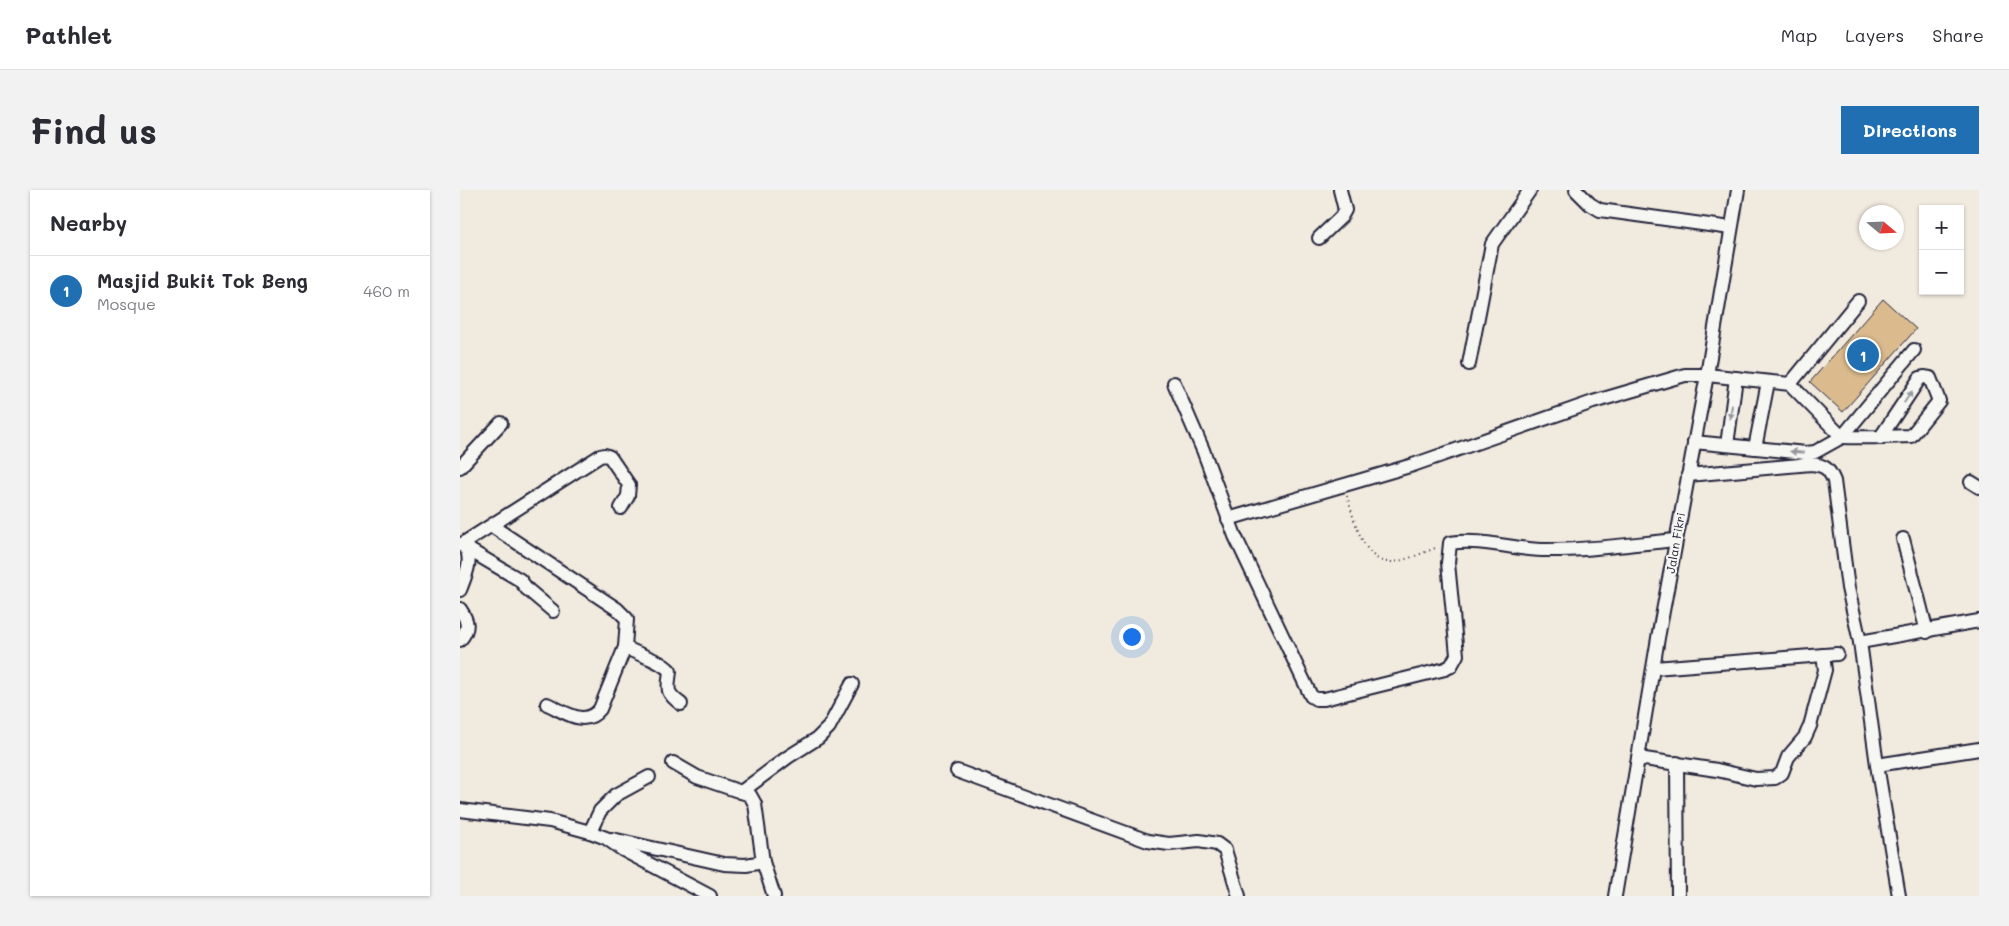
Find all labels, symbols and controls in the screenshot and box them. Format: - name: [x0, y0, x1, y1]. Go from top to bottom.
- text: Pathlet: [25, 19, 112, 50]
- text: Map: [1781, 23, 1817, 47]
- text: Layers: [1845, 23, 1904, 47]
- text: Share: [1932, 23, 1984, 47]
- button: Directions: [1841, 106, 1979, 154]
- text: Find us: [30, 107, 157, 153]
- north arrow: [1859, 205, 1904, 250]
- map controls: [1919, 205, 1964, 295]
- button: +: [1919, 205, 1964, 250]
- text: Nearby: [50, 209, 127, 236]
- button: −: [1919, 250, 1964, 295]
- text: Masjid Bukit Tok Beng: [97, 268, 308, 293]
- text: 1: [62, 280, 70, 301]
- text: 460 m: [363, 280, 410, 301]
- text: Mosque: [97, 293, 156, 314]
- pin: 1: [1847, 336, 1879, 374]
- one-way arrow: [1903, 391, 1912, 404]
- one-way arrow: [1727, 404, 1735, 420]
- one-way arrow: [1789, 448, 1805, 456]
- street label: Jalan Fikri: [1662, 511, 1688, 574]
- your location: [1119, 624, 1145, 650]

